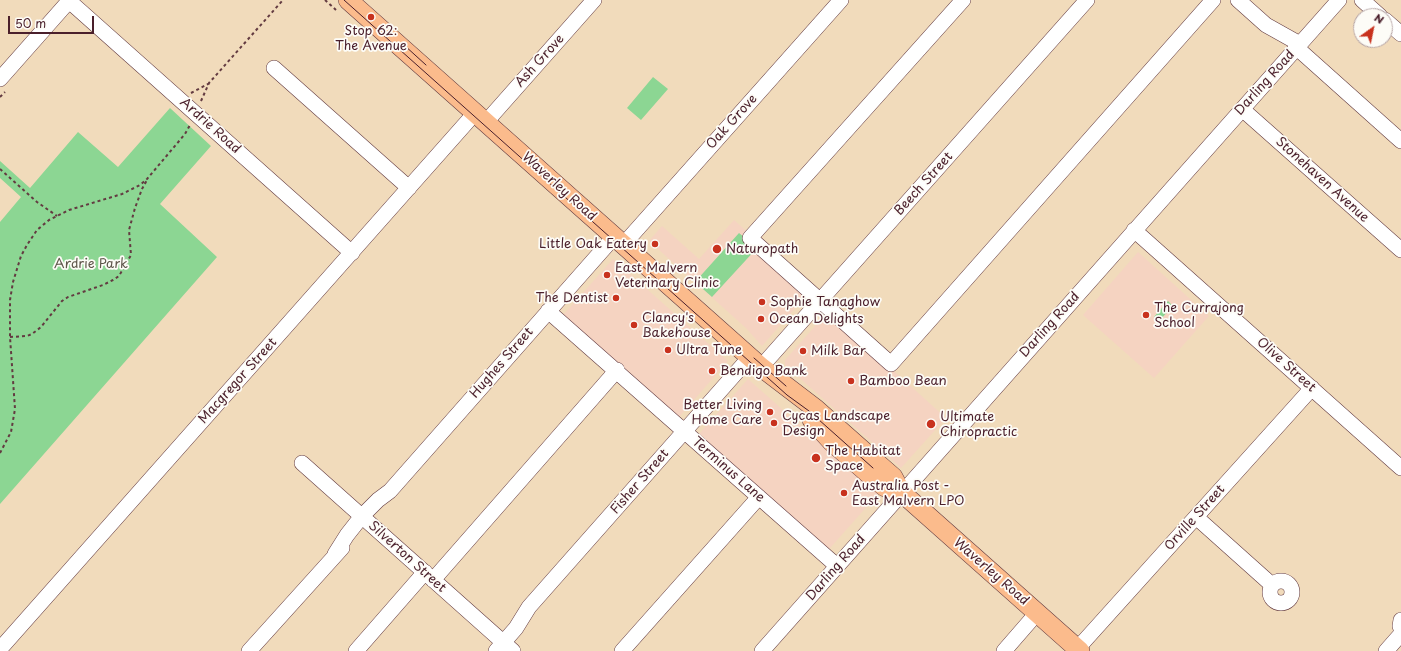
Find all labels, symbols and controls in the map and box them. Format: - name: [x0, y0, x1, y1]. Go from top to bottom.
- scale bar: [10, 8, 96, 34]
- north arrow: [1353, 8, 1393, 48]
- text: N: [1371, 9, 1388, 28]
- marker: Stop 62: The Avenue: [366, 12, 376, 22]
- text: 50 m: [15, 14, 46, 32]
- place label: Stop 62: The Avenue: [335, 23, 407, 54]
- street label: Ash Grove: [512, 31, 568, 91]
- street label: Darling Road: [1232, 47, 1298, 119]
- street label: Oak Grove: [703, 91, 761, 153]
- street label: Ardrie Road: [176, 95, 244, 157]
- street label: Stonehaven Avenue: [1272, 134, 1372, 226]
- street label: Beech Street: [892, 149, 956, 219]
- street label: Waverley Road: [519, 150, 599, 224]
- place label: Little Oak Eatery: [539, 236, 647, 252]
- marker: Little Oak Eatery: [650, 239, 660, 249]
- place label: Naturopath: [726, 241, 798, 257]
- marker: Naturopath: [711, 243, 723, 255]
- park label: Ardrie Park: [54, 256, 128, 272]
- place label: East Malvern Veterinary Clinic: [615, 260, 719, 291]
- marker: East Malvern Veterinary Clinic: [602, 270, 612, 280]
- street label: Darling Road: [1017, 289, 1083, 361]
- place label: The Dentist: [535, 290, 608, 306]
- marker: The Dentist: [611, 293, 621, 303]
- place label: Sophie Tanaghow: [770, 294, 880, 310]
- marker: Sophie Tanaghow: [757, 297, 767, 307]
- place label: The Currajong School: [1154, 300, 1244, 331]
- place label: Clancy's Bakehouse: [642, 310, 711, 341]
- marker: The Currajong School: [1141, 310, 1151, 320]
- place label: Ocean Delights: [769, 311, 863, 327]
- marker: Ocean Delights: [756, 314, 766, 324]
- marker: Clancy's Bakehouse: [629, 320, 639, 330]
- street label: Hughes Street: [467, 325, 537, 401]
- street label: Olive Street: [1253, 334, 1319, 396]
- street label: Macgregor Street: [196, 335, 280, 427]
- place label: Ultra Tune: [676, 342, 742, 358]
- place label: Milk Bar: [811, 343, 865, 359]
- marker: Ultra Tune: [663, 345, 673, 355]
- marker: Milk Bar: [798, 346, 808, 356]
- place label: Bendigo Bank: [720, 363, 807, 379]
- marker: Bendigo Bank: [707, 366, 717, 376]
- place label: Bamboo Bean: [859, 373, 947, 389]
- marker: Bamboo Bean: [846, 376, 856, 386]
- place label: Better Living Home Care: [683, 397, 762, 428]
- marker: Better Living Home Care: [765, 407, 775, 417]
- place label: Cycas Landscape Design: [782, 408, 890, 439]
- place label: Ultimate Chiropractic: [940, 409, 1017, 440]
- marker: Cycas Landscape Design: [769, 418, 779, 428]
- marker: Ultimate Chiropractic: [925, 418, 937, 430]
- street label: Terminus Lane: [688, 434, 768, 506]
- place label: The Habitat Space: [825, 443, 901, 474]
- street label: Fisher Street: [608, 446, 672, 518]
- marker: The Habitat Space: [810, 452, 822, 464]
- place label: Australia Post - East Malvern LPO: [852, 478, 965, 509]
- street label: Orville Street: [1161, 482, 1229, 554]
- marker: Australia Post - East Malvern LPO: [839, 488, 849, 498]
- street label: Silverton Street: [365, 518, 449, 596]
- street label: Darling Road: [803, 532, 869, 604]
- street label: Waverley Road: [950, 535, 1032, 609]

